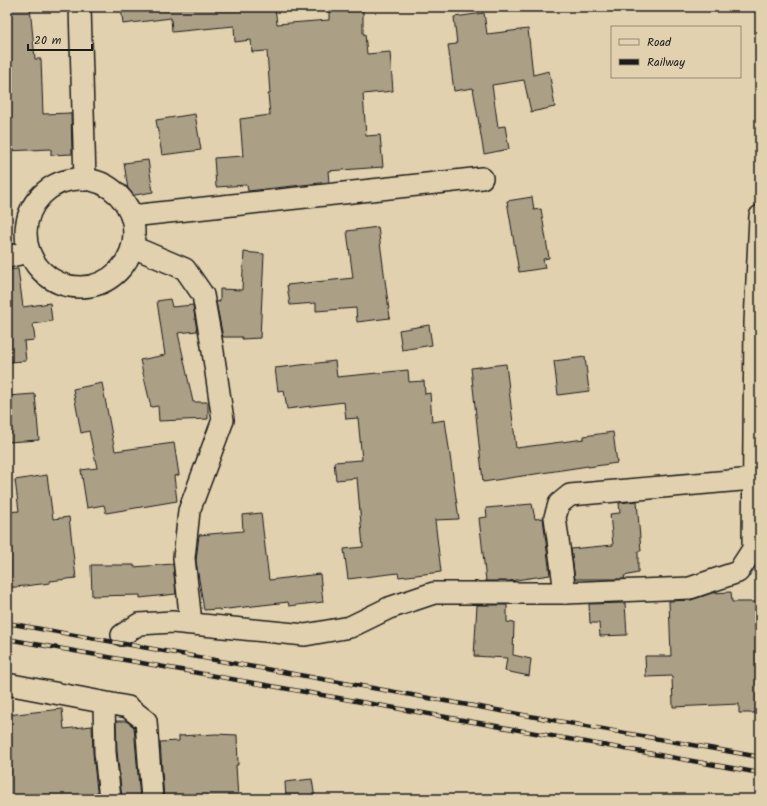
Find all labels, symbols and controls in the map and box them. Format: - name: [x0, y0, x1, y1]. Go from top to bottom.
- scale bar: [28, 26, 92, 52]
- legend: [611, 26, 741, 78]
- text: 20 m: [34, 31, 62, 50]
- text: Road: [647, 33, 672, 52]
- text: Railway: [647, 53, 685, 72]

